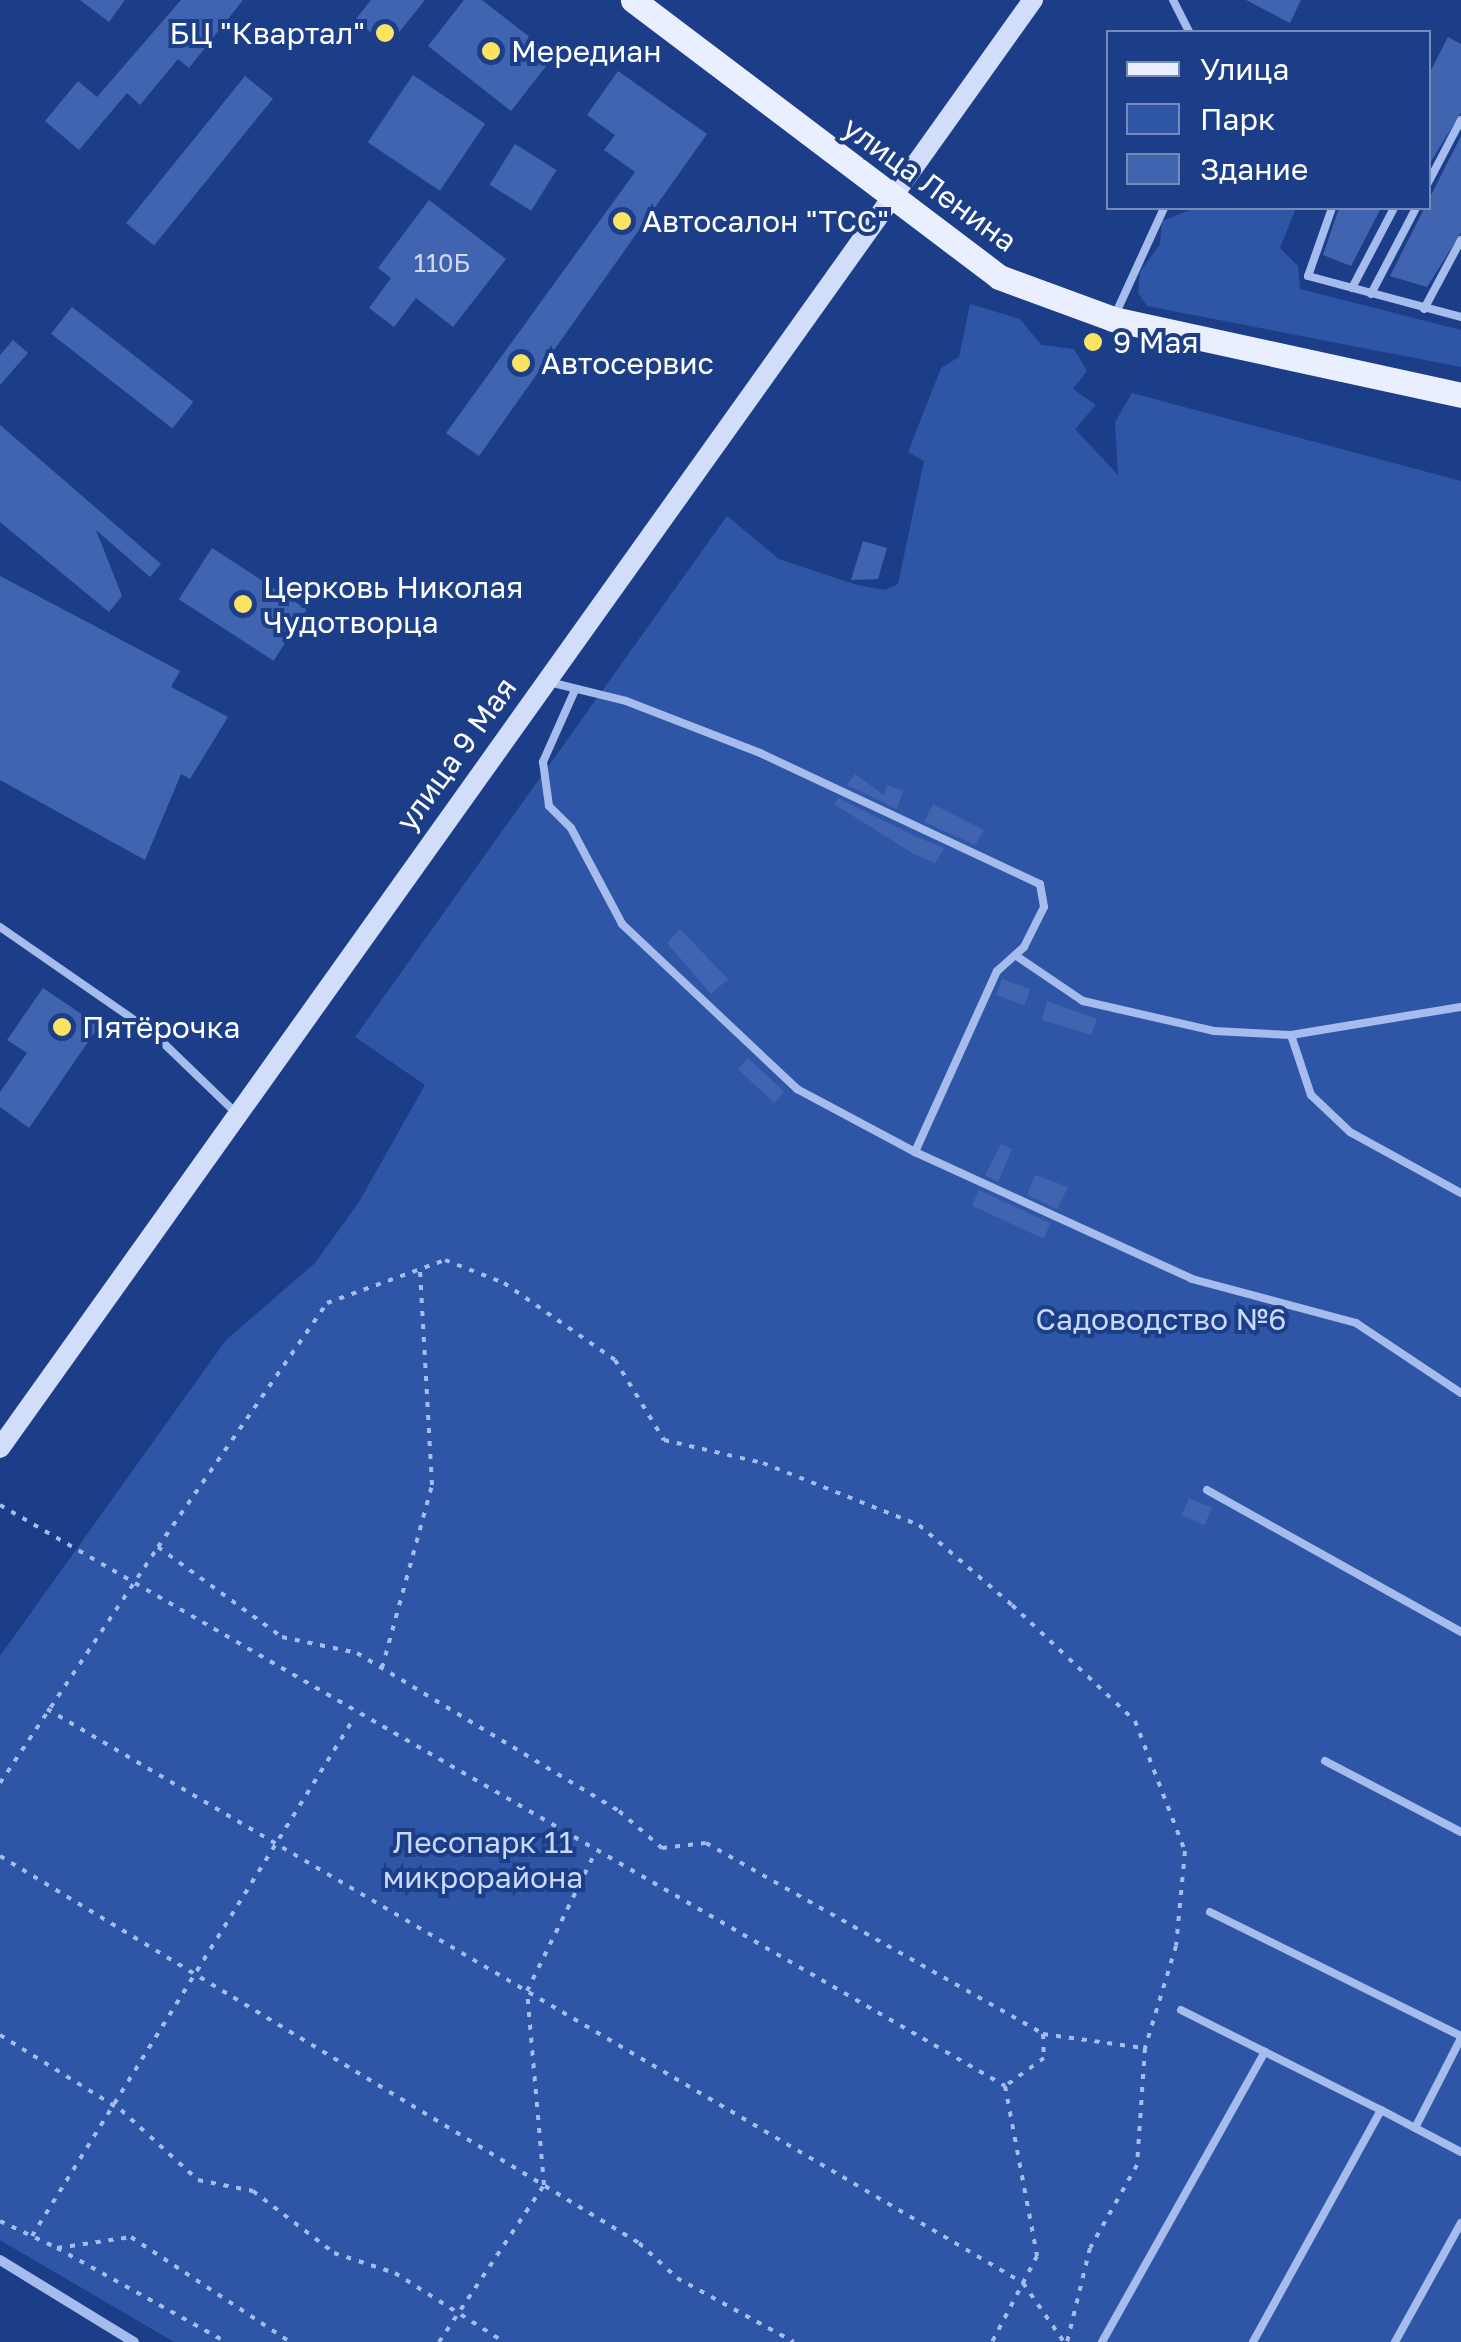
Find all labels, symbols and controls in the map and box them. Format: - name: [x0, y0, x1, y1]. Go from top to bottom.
- place label: БЦ "Квартал": [170, 15, 365, 51]
- marker: БЦ "Квартал": [374, 22, 396, 44]
- legend: [1106, 30, 1431, 210]
- place label: Мередиан: [511, 33, 661, 69]
- marker: Мередиан: [480, 40, 502, 62]
- text: Улица: [1200, 51, 1289, 87]
- text: Парк: [1200, 101, 1275, 137]
- street label: улица Ленина: [836, 109, 1024, 259]
- text: Здание: [1200, 151, 1308, 187]
- place label: Автосалон "ТСС": [642, 203, 889, 239]
- marker: Автосалон "ТСС": [611, 210, 633, 232]
- house number: 110Б: [414, 248, 470, 278]
- place label: 9 Мая: [1113, 324, 1198, 360]
- marker: 9 Мая: [1082, 331, 1104, 353]
- place label: Автосервис: [541, 345, 714, 381]
- marker: Автосервис: [510, 352, 532, 374]
- place label: Церковь Николая Чудотворца: [263, 569, 523, 640]
- marker: Церковь Николая Чудотворца: [232, 593, 254, 615]
- street label: улица 9 Мая: [388, 670, 524, 838]
- place label: Пятёрочка: [82, 1009, 240, 1045]
- marker: Пятёрочка: [51, 1016, 73, 1038]
- park label: Садоводство №6: [1036, 1301, 1286, 1337]
- park label: Лесопарк 11 микрорайона: [383, 1824, 583, 1894]

